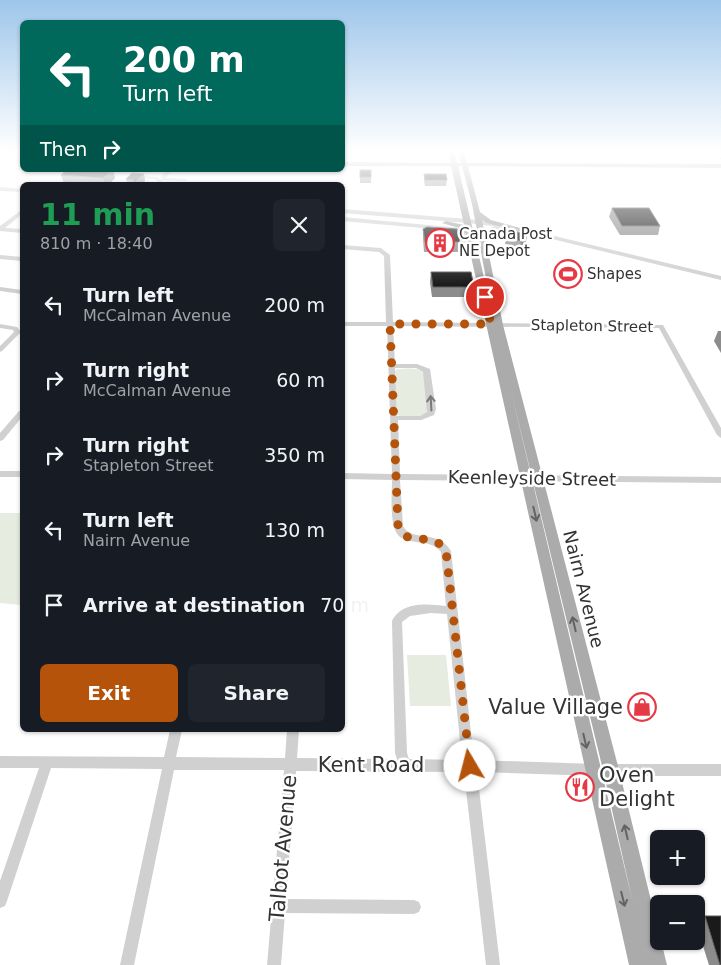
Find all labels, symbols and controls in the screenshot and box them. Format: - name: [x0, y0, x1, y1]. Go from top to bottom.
- icon: left: [40, 40, 105, 105]
- text: 200 m: [123, 40, 245, 80]
- text: Turn left: [123, 81, 212, 106]
- icon: right: [97, 135, 125, 163]
- text: Then: [40, 138, 87, 160]
- text: 11 min: [40, 197, 155, 232]
- button: close: [273, 199, 325, 251]
- place label: Canada Post NE Depot: [459, 225, 552, 260]
- building icon: Canada Post NE Depot: [425, 228, 455, 258]
- text: 810 m · 18:40: [40, 234, 153, 253]
- sports icon: Shapes: [553, 259, 583, 289]
- place label: Shapes: [587, 265, 642, 283]
- pin: [464, 276, 506, 318]
- icon: arrive: [471, 283, 499, 311]
- text: Turn left: [83, 284, 174, 306]
- icon: left: [40, 291, 68, 319]
- text: 200 m: [264, 294, 325, 316]
- text: McCalman Avenue: [83, 306, 231, 325]
- street label: Stapleton Street: [531, 316, 653, 336]
- text: Turn right: [83, 359, 189, 381]
- icon: right: [40, 366, 68, 394]
- text: 60 m: [276, 369, 325, 391]
- text: McCalman Avenue: [83, 381, 231, 400]
- one-way arrow: [426, 395, 435, 411]
- text: Turn right: [83, 434, 189, 456]
- icon: right: [40, 441, 68, 469]
- text: 350 m: [264, 444, 325, 466]
- text: Stapleton Street: [83, 456, 214, 475]
- street label: Keenleyside Street: [448, 466, 616, 490]
- one-way arrow: [530, 505, 540, 521]
- text: Turn left: [83, 509, 174, 531]
- icon: left: [40, 516, 68, 544]
- text: 130 m: [264, 519, 325, 541]
- street label: Nairn Avenue: [559, 528, 609, 650]
- text: Nairn Avenue: [83, 531, 190, 550]
- icon: arrive: [40, 591, 68, 619]
- text: Arrive at destination: [83, 594, 305, 616]
- text: 70 m: [320, 594, 369, 616]
- one-way arrow: [569, 616, 578, 632]
- button: Exit: [40, 664, 178, 722]
- button: Share: [188, 664, 325, 722]
- shop icon: Value Village: [627, 692, 657, 722]
- place label: Value Village: [488, 695, 623, 719]
- one-way arrow: [581, 732, 590, 748]
- position arrow: [443, 739, 495, 791]
- street label: Kent Road: [318, 753, 424, 777]
- place label: Oven Delight: [599, 763, 675, 811]
- restaurant icon: Oven Delight: [565, 772, 595, 802]
- street label: Talbot Avenue: [265, 774, 301, 923]
- one-way arrow: [621, 825, 630, 841]
- map controls: [650, 830, 705, 950]
- button: +: [650, 830, 705, 885]
- one-way arrow: [619, 890, 628, 906]
- button: −: [650, 895, 705, 950]

